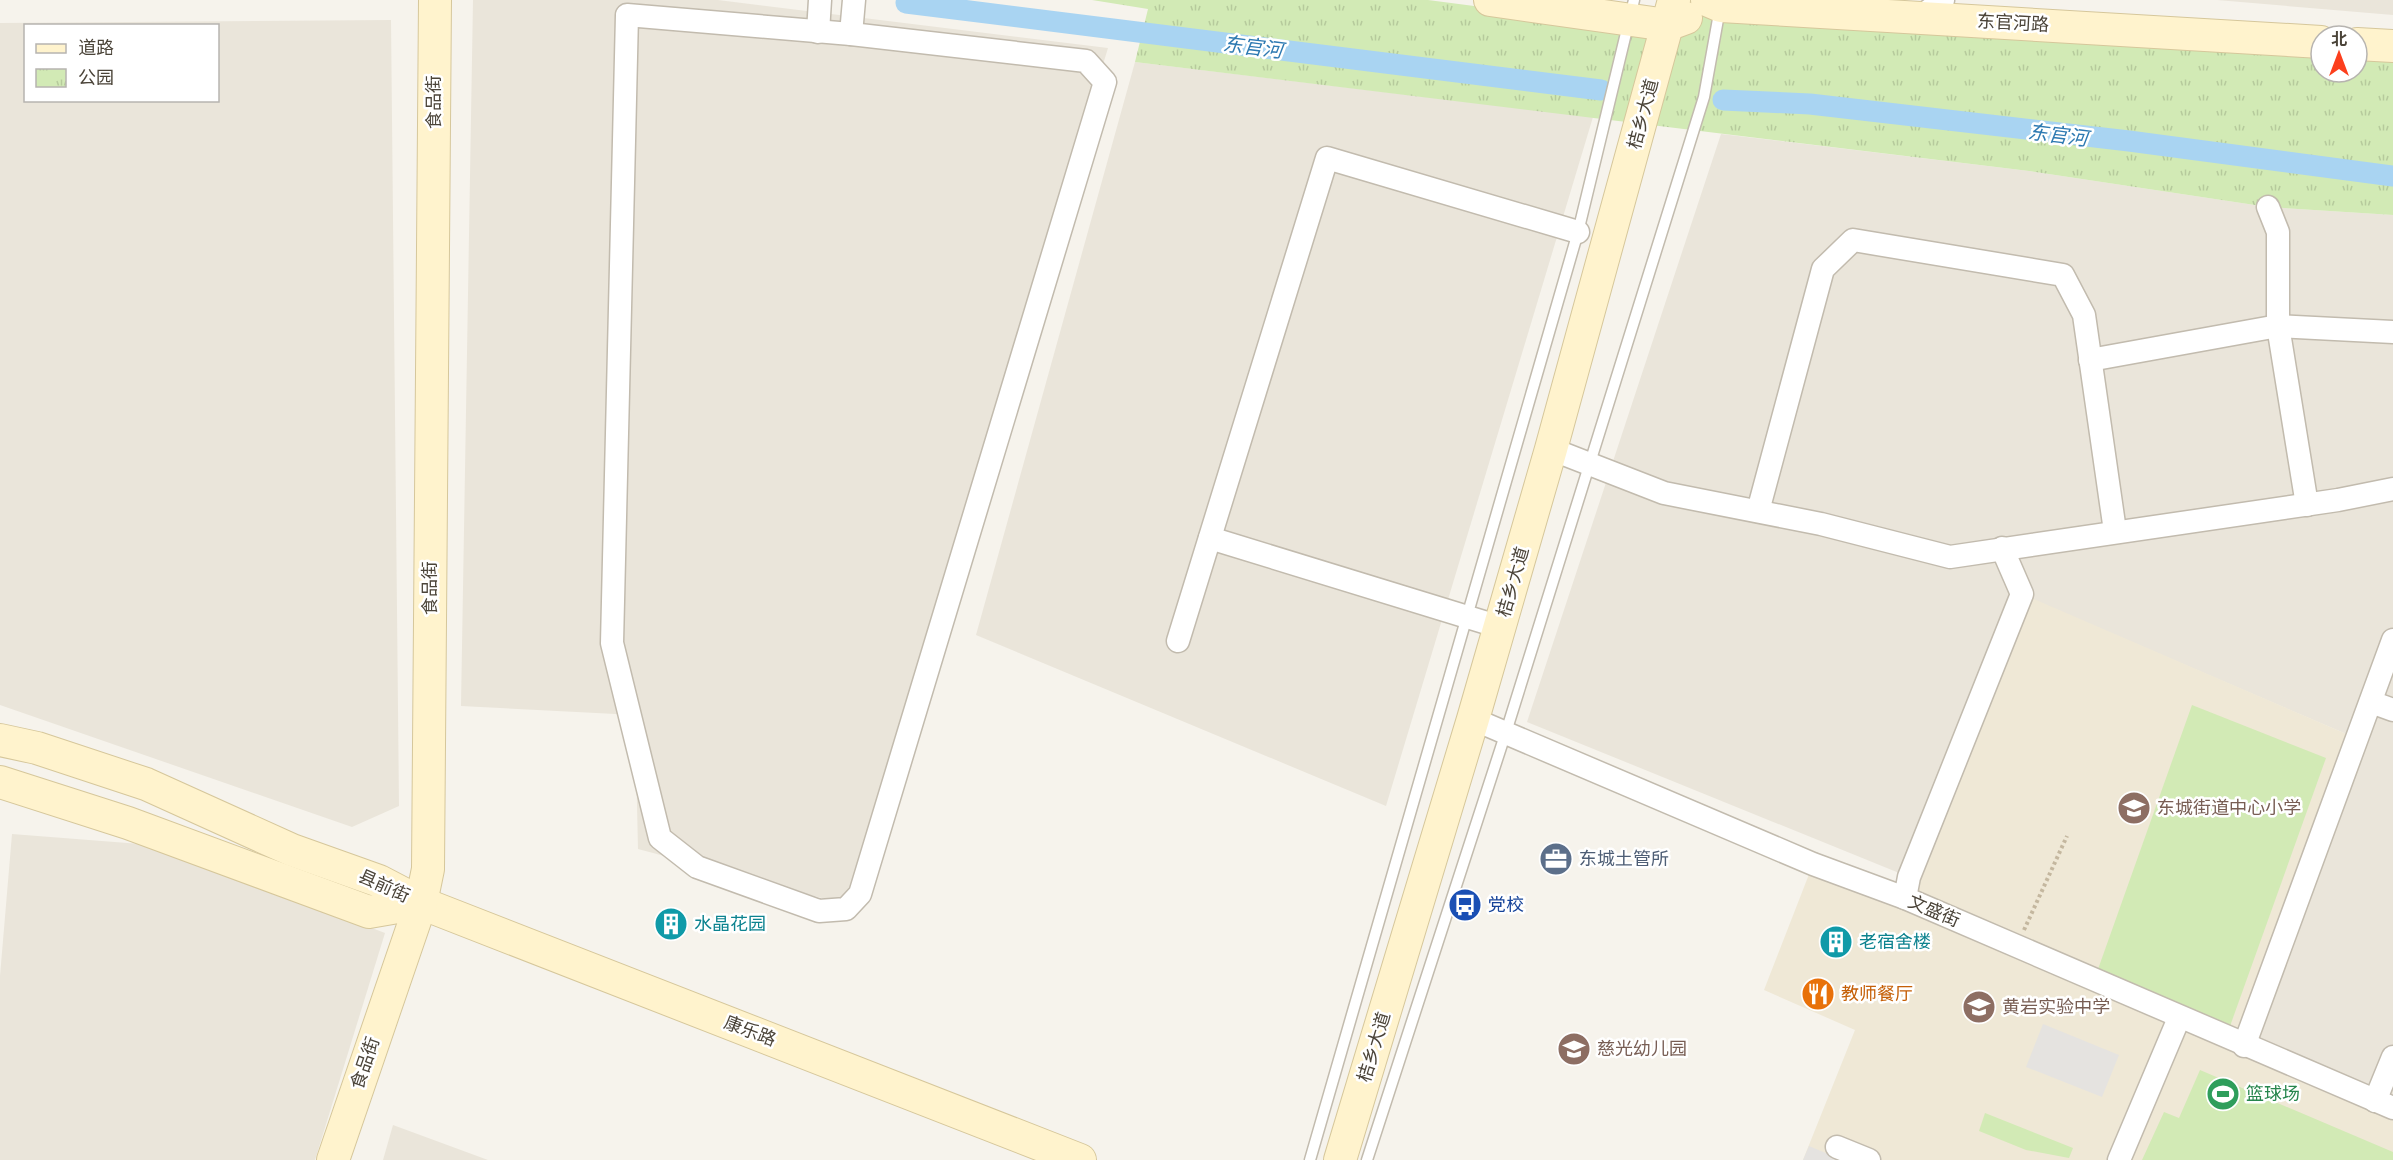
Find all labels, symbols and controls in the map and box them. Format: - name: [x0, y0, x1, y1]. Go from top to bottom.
- street label: 东官河路: [1976, 10, 2050, 36]
- legend: [24, 24, 219, 102]
- north arrow: [2309, 24, 2369, 84]
- text: 北: [2331, 30, 2347, 50]
- water label: 东官河: [1222, 32, 1288, 64]
- text: 道路: [78, 37, 114, 59]
- text: 公园: [78, 67, 114, 89]
- street label: 食品街: [423, 75, 445, 129]
- street label: 桔乡大道: [1623, 76, 1663, 152]
- water label: 东官河: [2027, 120, 2093, 152]
- street label: 桔乡大道: [1493, 544, 1533, 620]
- street label: 食品街: [419, 561, 441, 615]
- school or university icon: 东城街道中心小学: [2116, 790, 2152, 826]
- place label: 东城街道中心小学: [2157, 797, 2301, 819]
- office icon: 东城土管所: [1538, 841, 1574, 877]
- place label: 东城土管所: [1579, 848, 1669, 870]
- street label: 县前街: [355, 865, 413, 907]
- bus stop icon: 党校: [1447, 887, 1483, 923]
- street label: 文盛街: [1905, 890, 1963, 932]
- place label: 党校: [1488, 894, 1524, 916]
- building icon: 水晶花园: [653, 906, 689, 942]
- place label: 水晶花园: [694, 913, 766, 935]
- building icon: 老宿舍楼: [1818, 924, 1854, 960]
- place label: 老宿舍楼: [1859, 931, 1931, 953]
- restaurant icon: 教师餐厅: [1800, 976, 1836, 1012]
- place label: 教师餐厅: [1841, 983, 1913, 1005]
- school or university icon: 黄岩实验中学: [1961, 989, 1997, 1025]
- place label: 黄岩实验中学: [2002, 996, 2110, 1018]
- street label: 桔乡大道: [1353, 1009, 1395, 1085]
- street label: 康乐路: [721, 1011, 779, 1051]
- school or university icon: 慈光幼儿园: [1556, 1031, 1592, 1067]
- street label: 食品街: [346, 1034, 384, 1092]
- place label: 慈光幼儿园: [1597, 1038, 1687, 1060]
- sports icon: 篮球场: [2205, 1076, 2241, 1112]
- place label: 篮球场: [2246, 1083, 2300, 1105]

